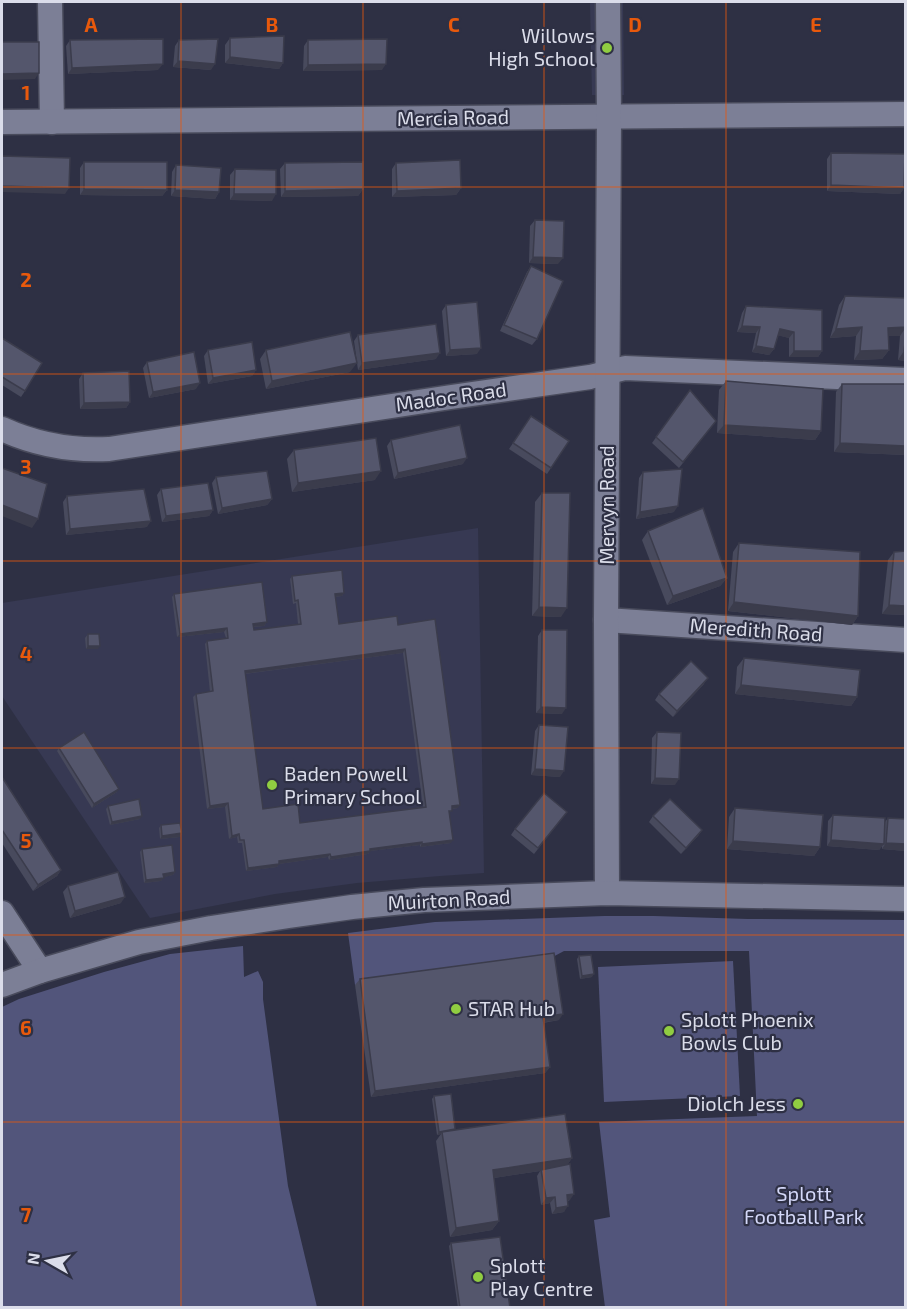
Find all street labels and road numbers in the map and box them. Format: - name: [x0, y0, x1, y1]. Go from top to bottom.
- street label: Mercia Road: [397, 104, 509, 130]
- street label: Madoc Road: [394, 376, 508, 416]
- street label: Mervyn Road: [594, 445, 618, 565]
- street label: Meredith Road: [689, 612, 823, 646]
- street label: Muirton Road: [387, 884, 511, 914]

